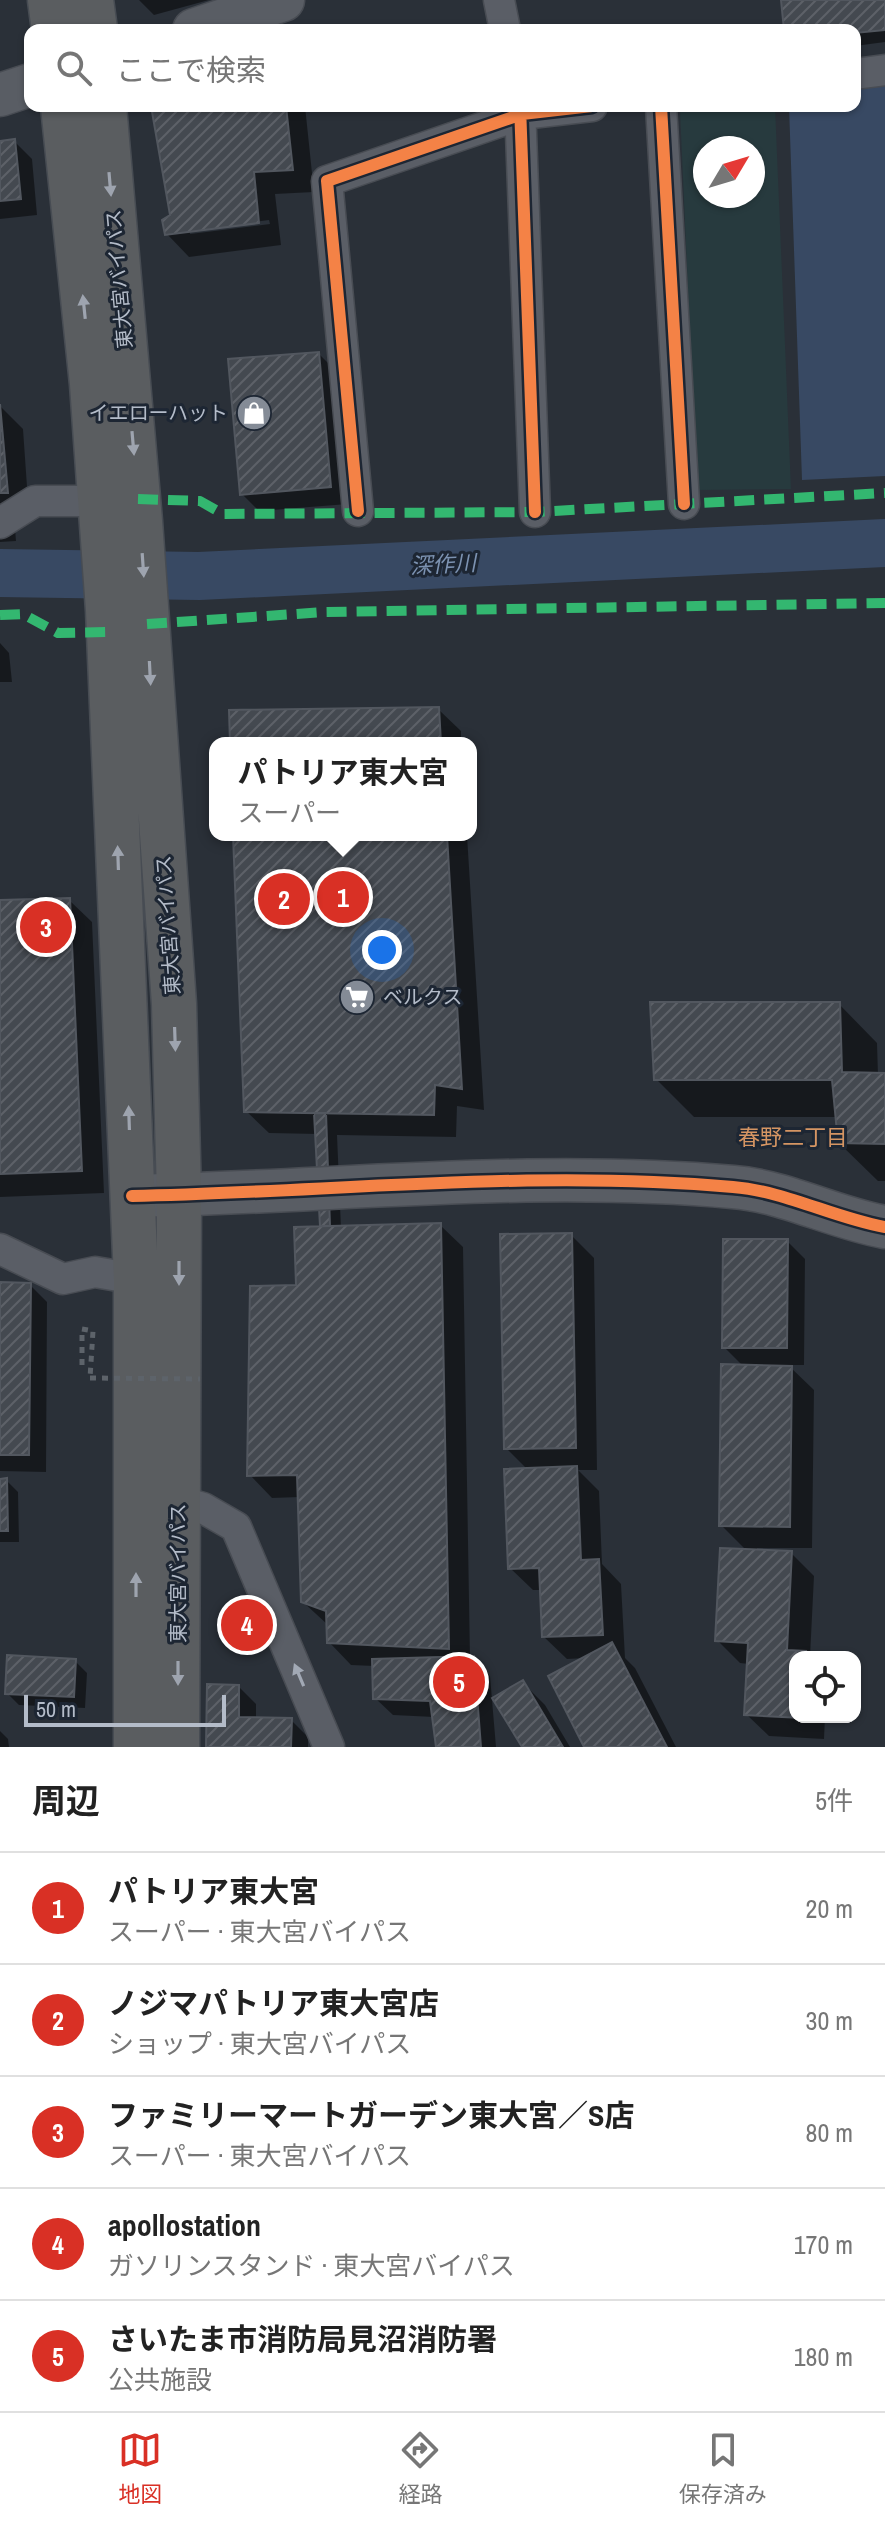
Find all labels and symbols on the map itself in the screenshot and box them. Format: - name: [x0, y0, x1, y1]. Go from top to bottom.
- north arrow: [693, 136, 765, 208]
- one-way arrow: [104, 172, 117, 197]
- street label: 東大宮バイパス: [99, 208, 138, 350]
- one-way arrow: [77, 294, 90, 319]
- shop icon: イエローハット: [235, 394, 273, 432]
- place label: イエローハット: [89, 399, 228, 426]
- one-way arrow: [127, 431, 140, 456]
- water label: 深作川: [409, 547, 479, 581]
- one-way arrow: [137, 553, 150, 578]
- one-way arrow: [144, 661, 157, 686]
- one-way arrow: [111, 845, 124, 870]
- street label: 東大宮バイパス: [149, 854, 186, 996]
- pin: 1: [317, 867, 369, 927]
- pin: 2: [258, 869, 310, 929]
- pin: 3: [20, 897, 72, 957]
- your location: [362, 930, 402, 970]
- supermarket icon: ベルクス: [338, 978, 376, 1016]
- place label: ベルクス: [383, 983, 462, 1010]
- one-way arrow: [168, 1027, 181, 1052]
- one-way arrow: [122, 1105, 135, 1130]
- district label: 春野二丁目: [738, 1122, 848, 1152]
- one-way arrow: [173, 1261, 185, 1286]
- street label: 東大宮バイパス: [164, 1503, 191, 1643]
- one-way arrow: [130, 1572, 142, 1597]
- pin: 4: [221, 1595, 273, 1655]
- pin: 5: [433, 1652, 485, 1712]
- one-way arrow: [172, 1661, 184, 1686]
- one-way arrow: [292, 1663, 305, 1687]
- scale bar: [24, 1691, 226, 1727]

